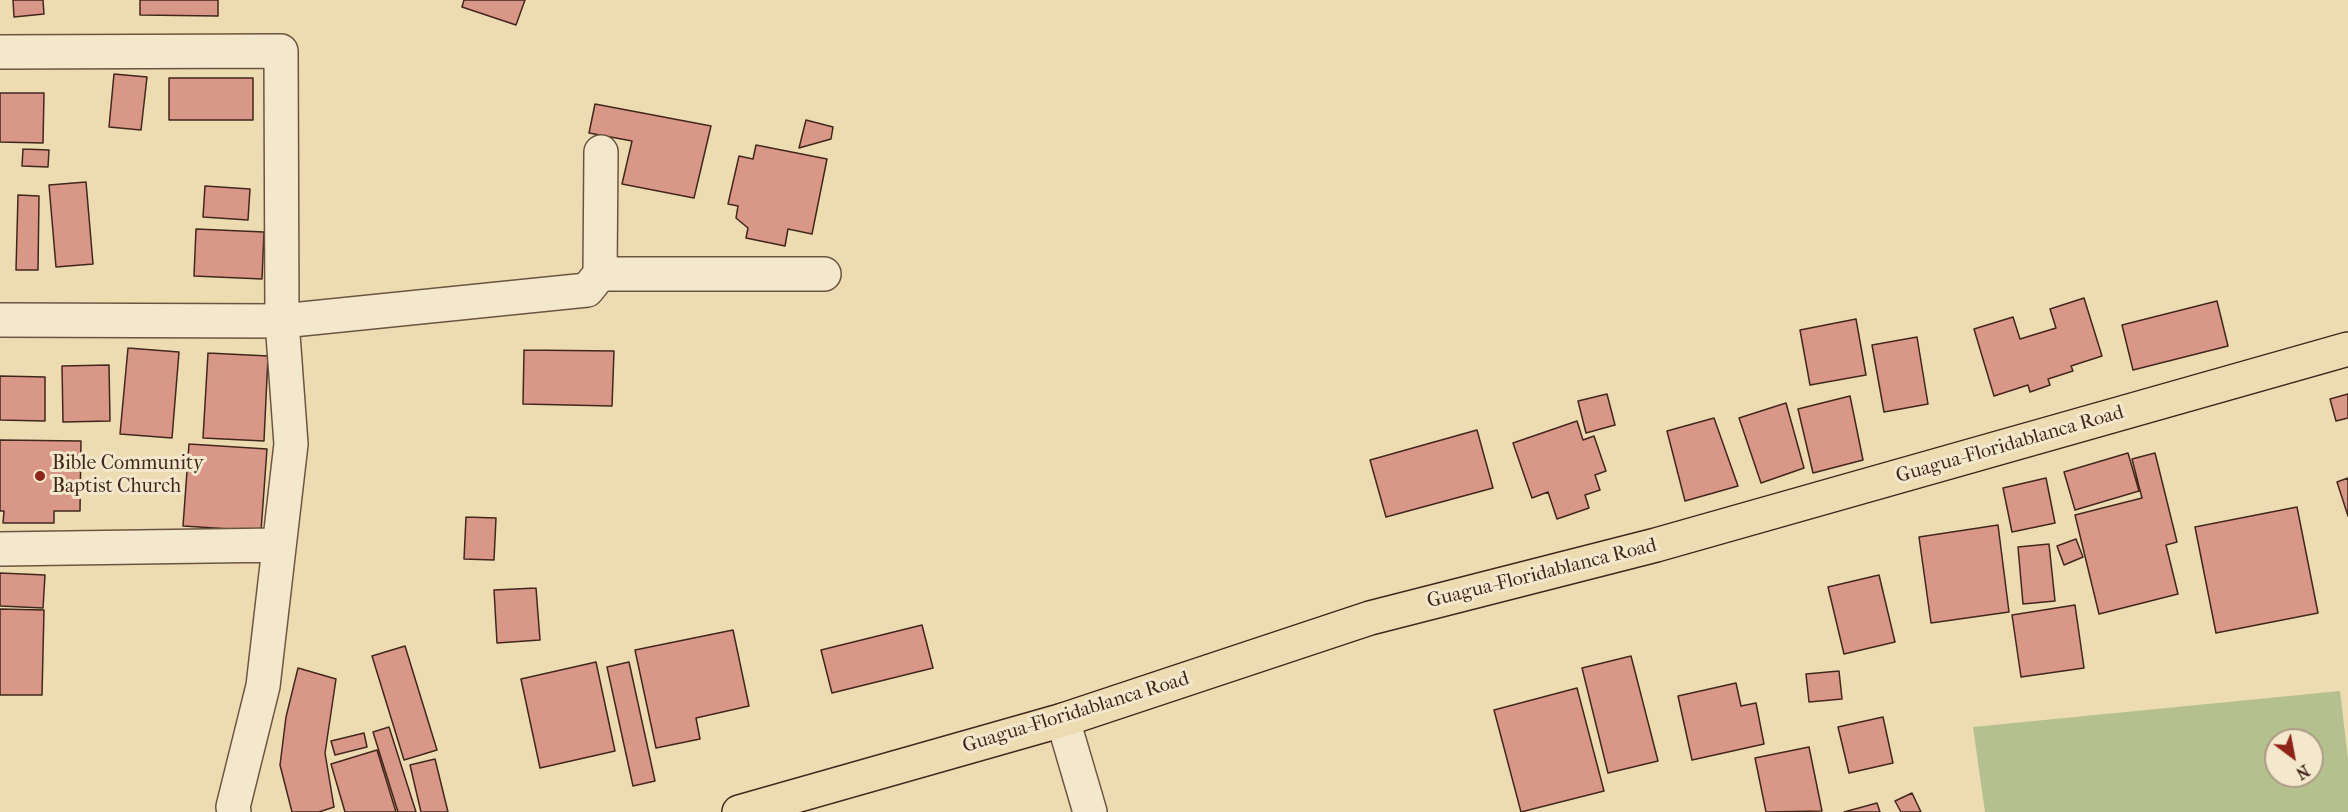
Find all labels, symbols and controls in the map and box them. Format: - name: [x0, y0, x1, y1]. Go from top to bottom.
- street label: Guagua-Floridablanca Road: [1893, 401, 2127, 489]
- place label: Bible Community Baptist Church: [52, 452, 204, 499]
- marker: Bible Community Baptist Church: [33, 469, 47, 483]
- street label: Guagua-Floridablanca Road: [1425, 534, 1659, 614]
- street label: Guagua-Floridablanca Road: [960, 667, 1192, 759]
- north arrow: [2264, 728, 2324, 788]
- text: N: [2293, 761, 2313, 783]

